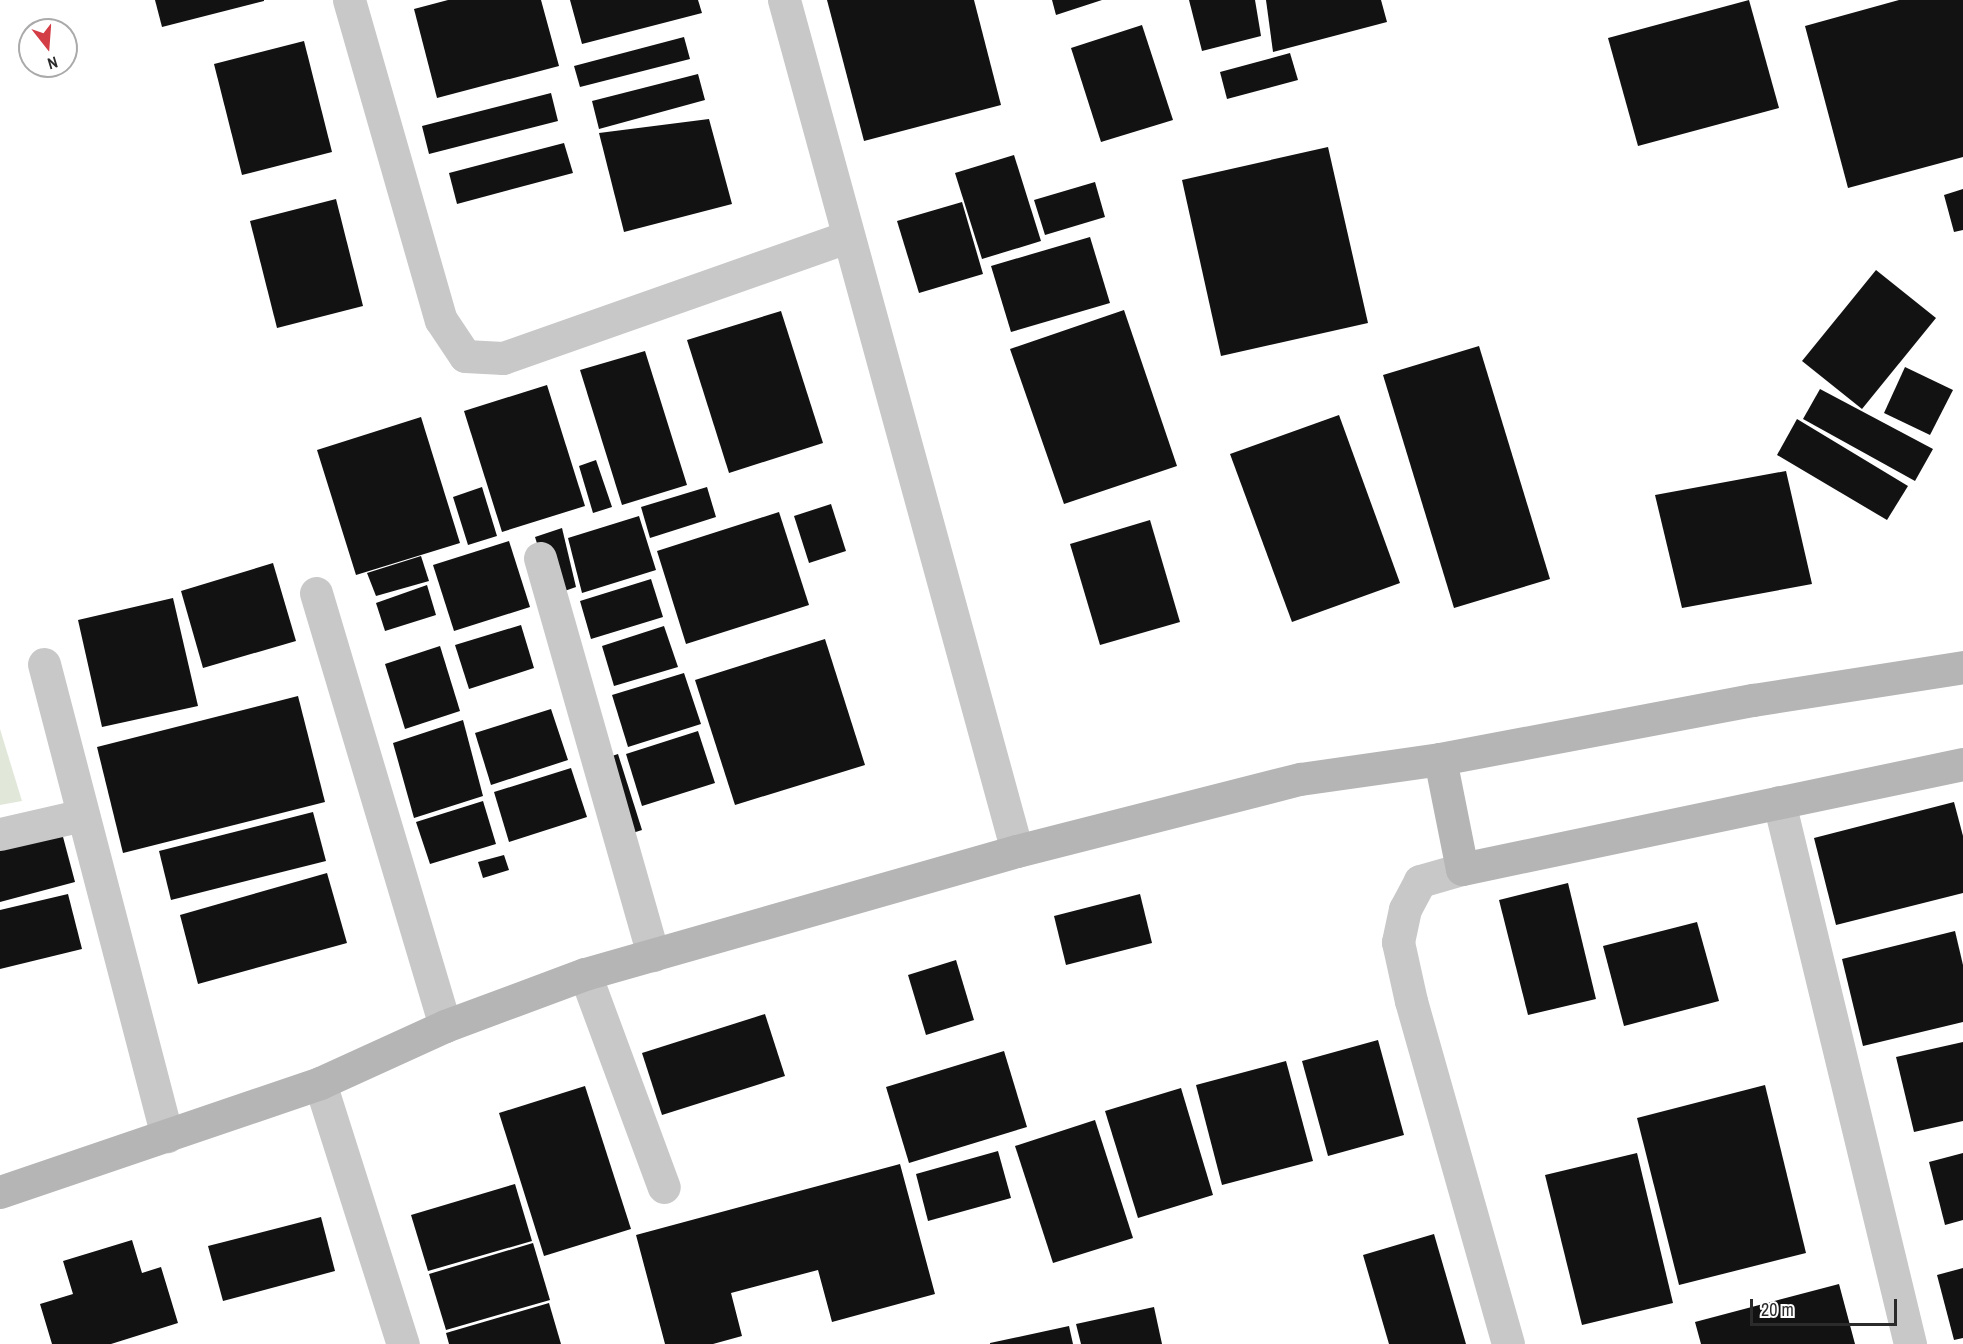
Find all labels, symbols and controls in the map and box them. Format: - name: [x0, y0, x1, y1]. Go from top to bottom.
- north arrow: [18, 18, 78, 78]
- text: N: [45, 51, 60, 75]
- scale bar: [1753, 1287, 1900, 1325]
- text: 20 m: [1761, 1297, 1794, 1322]

